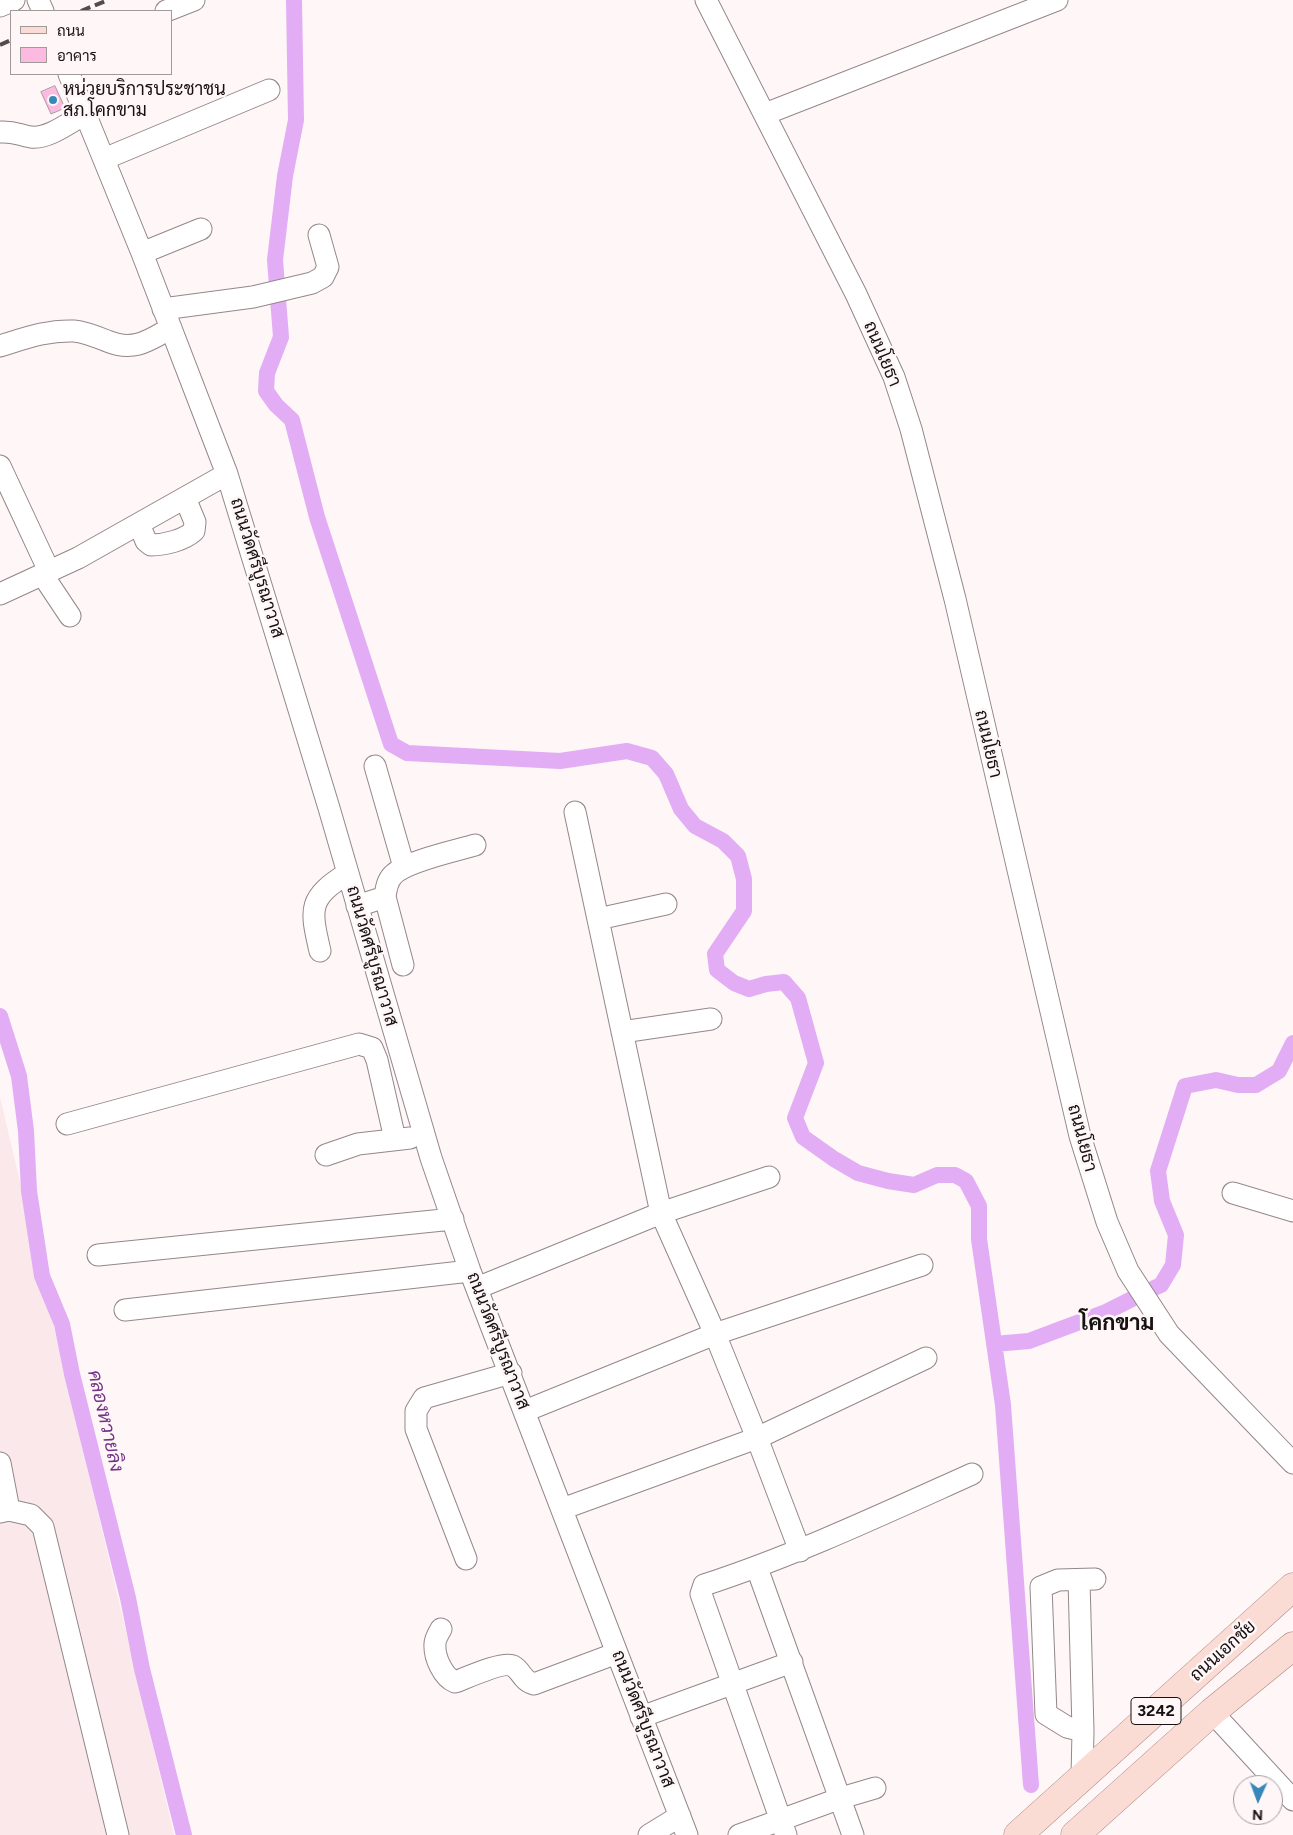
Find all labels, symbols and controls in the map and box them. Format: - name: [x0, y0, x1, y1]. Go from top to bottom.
- legend: [10, 10, 172, 75]
- text: ถนน: [57, 22, 85, 40]
- text: อาคาร: [57, 47, 97, 65]
- place label: หน่วยบริการประชาชน สภ.โคกขาม: [63, 79, 226, 122]
- marker: หน่วยบริการประชาชน สภ.โคกขาม: [47, 94, 59, 106]
- street label: ถนนโยธา: [859, 318, 905, 390]
- street label: ถนนวัดศรีบูรณาวาส: [225, 495, 289, 641]
- street label: ถนนโยธา: [970, 708, 1006, 780]
- street label: ถนนวัดศรีบูรณาวาส: [342, 883, 402, 1029]
- street label: ถนนโยธา: [1063, 1102, 1101, 1174]
- street label: ถนนวัดศรีบูรณาวาส: [462, 1269, 534, 1413]
- district label: โคกขาม: [1080, 1311, 1154, 1337]
- water label: คลองหวายลิง: [82, 1368, 128, 1474]
- street label: ถนนเอกชัย: [1186, 1616, 1260, 1686]
- street label: ถนนวัดศรีบูรณาวาส: [607, 1647, 679, 1791]
- road number: 3242: [1131, 1698, 1181, 1724]
- north arrow: [1233, 1775, 1283, 1825]
- text: N: [1252, 1806, 1263, 1823]

